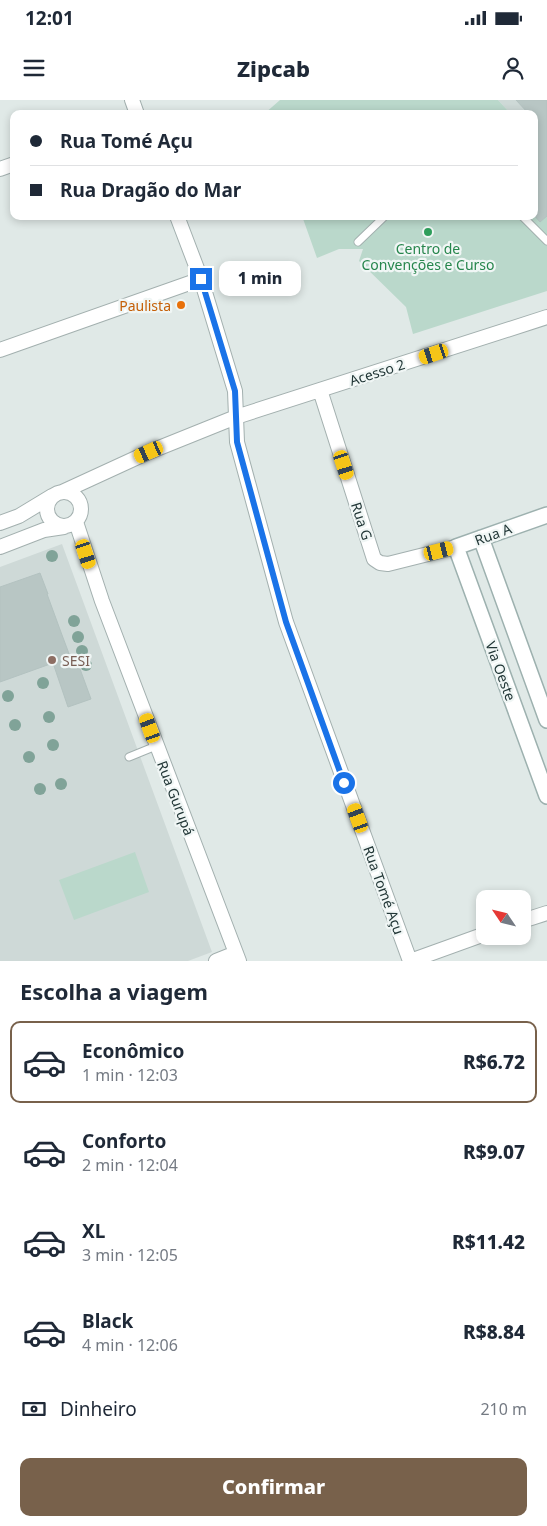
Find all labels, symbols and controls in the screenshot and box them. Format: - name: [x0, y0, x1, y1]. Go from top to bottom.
- text: 12:01: [25, 5, 74, 31]
- text: Zipcab: [237, 53, 310, 83]
- icon: menu: [20, 54, 48, 82]
- icon: person: [499, 54, 527, 82]
- text: Rua Tomé Açu: [60, 128, 193, 154]
- text: Rua Dragão do Mar: [60, 177, 241, 203]
- marker: Centro de Convenções e Curso: [422, 226, 434, 238]
- place label: Centro de Convenções e Curso: [361, 239, 495, 274]
- callout: 1 min: [218, 262, 301, 296]
- text: 1 min: [238, 267, 282, 289]
- route end: [190, 268, 212, 290]
- place label: Paulista: [119, 296, 171, 315]
- marker: Paulista: [175, 299, 187, 311]
- car: [417, 342, 450, 366]
- street label: Acesso 2: [347, 354, 407, 390]
- car: [132, 439, 165, 465]
- car: [332, 448, 355, 482]
- street label: Rua G: [347, 499, 377, 543]
- street label: Rua A: [472, 519, 514, 549]
- car: [74, 537, 97, 571]
- car: [422, 540, 455, 562]
- street label: Via Oeste: [481, 639, 521, 703]
- place label: SESI: [62, 651, 90, 670]
- marker: SESI: [46, 654, 58, 666]
- car: [137, 711, 162, 745]
- street label: Rua Gurupá: [153, 758, 199, 838]
- route start: [333, 772, 355, 794]
- car: [345, 801, 370, 835]
- street label: Rua Tomé Açu: [359, 843, 409, 937]
- north arrow: [476, 890, 531, 945]
- map controls: [476, 890, 531, 945]
- text: Escolha a viagem: [20, 976, 208, 1006]
- text: Econômico: [82, 1038, 184, 1064]
- icon: car: [22, 1040, 67, 1085]
- text: R$6.72: [463, 1049, 525, 1075]
- text: 1 min · 12:03: [82, 1064, 178, 1086]
- text: Conforto: [82, 1128, 166, 1154]
- icon: car: [22, 1130, 67, 1175]
- text: R$9.07: [463, 1139, 525, 1165]
- text: 2 min · 12:04: [82, 1154, 178, 1176]
- text: XL: [82, 1218, 105, 1244]
- icon: car: [22, 1220, 67, 1265]
- text: R$11.42: [452, 1229, 525, 1255]
- text: 3 min · 12:05: [82, 1244, 178, 1266]
- text: Black: [82, 1308, 133, 1334]
- icon: car: [22, 1310, 67, 1355]
- text: R$8.84: [463, 1319, 525, 1345]
- text: 4 min · 12:06: [82, 1334, 178, 1356]
- icon: cash: [20, 1395, 48, 1423]
- text: Dinheiro: [60, 1396, 137, 1422]
- text: 210 m: [480, 1398, 527, 1420]
- button: Confirmar: [20, 1458, 527, 1516]

